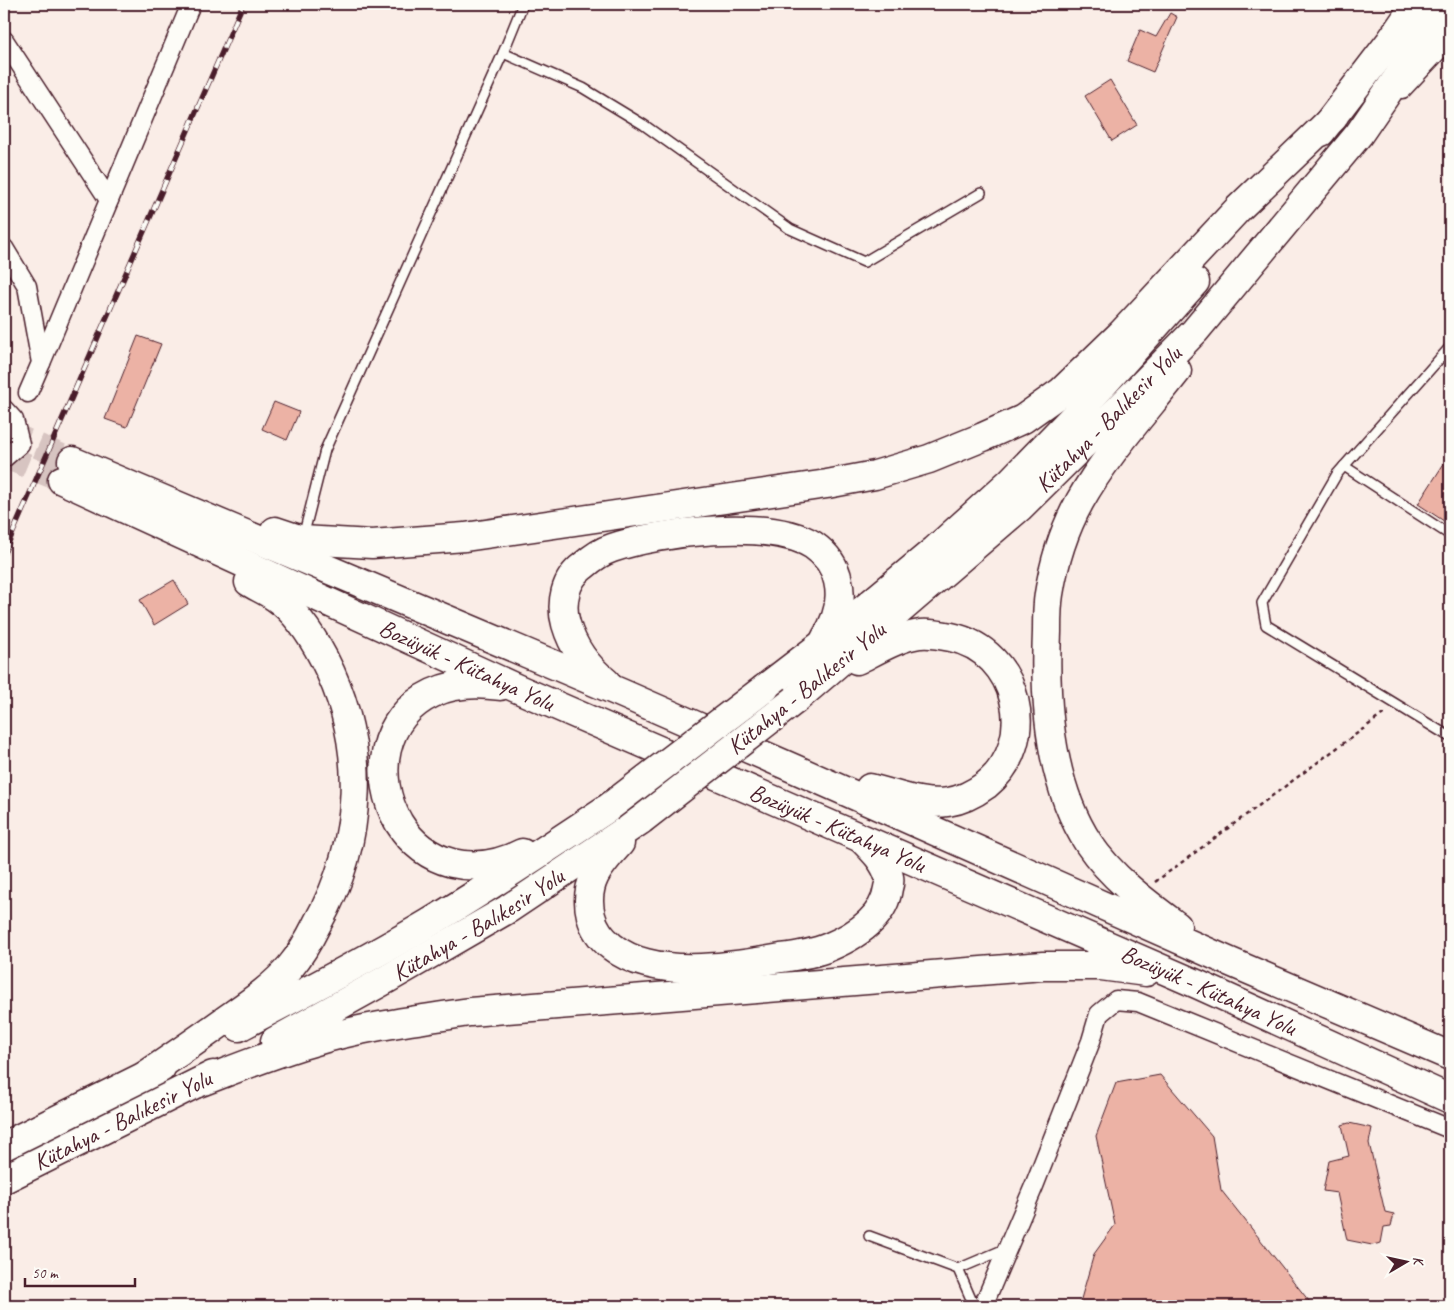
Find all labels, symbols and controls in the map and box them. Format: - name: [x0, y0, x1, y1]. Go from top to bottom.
- street label: Kütahya - Balıkesir Yolu: [1029, 338, 1189, 499]
- street label: Bozüyük - Kütahya Yolu: [375, 612, 561, 719]
- street label: Kütahya - Balıkesir Yolu: [721, 614, 893, 761]
- street label: Bozüyük - Kütahya Yolu: [745, 776, 932, 880]
- street label: Kütahya - Balıkesir Yolu: [387, 860, 571, 988]
- street label: Bozüyük - Kütahya Yolu: [1116, 938, 1303, 1043]
- street label: Kütahya - Balıkesir Yolu: [28, 1062, 218, 1177]
- north arrow: [1382, 1238, 1432, 1288]
- scale bar: [25, 1255, 135, 1287]
- text: K: [1409, 1255, 1428, 1268]
- text: 50 m: [32, 1264, 59, 1283]

